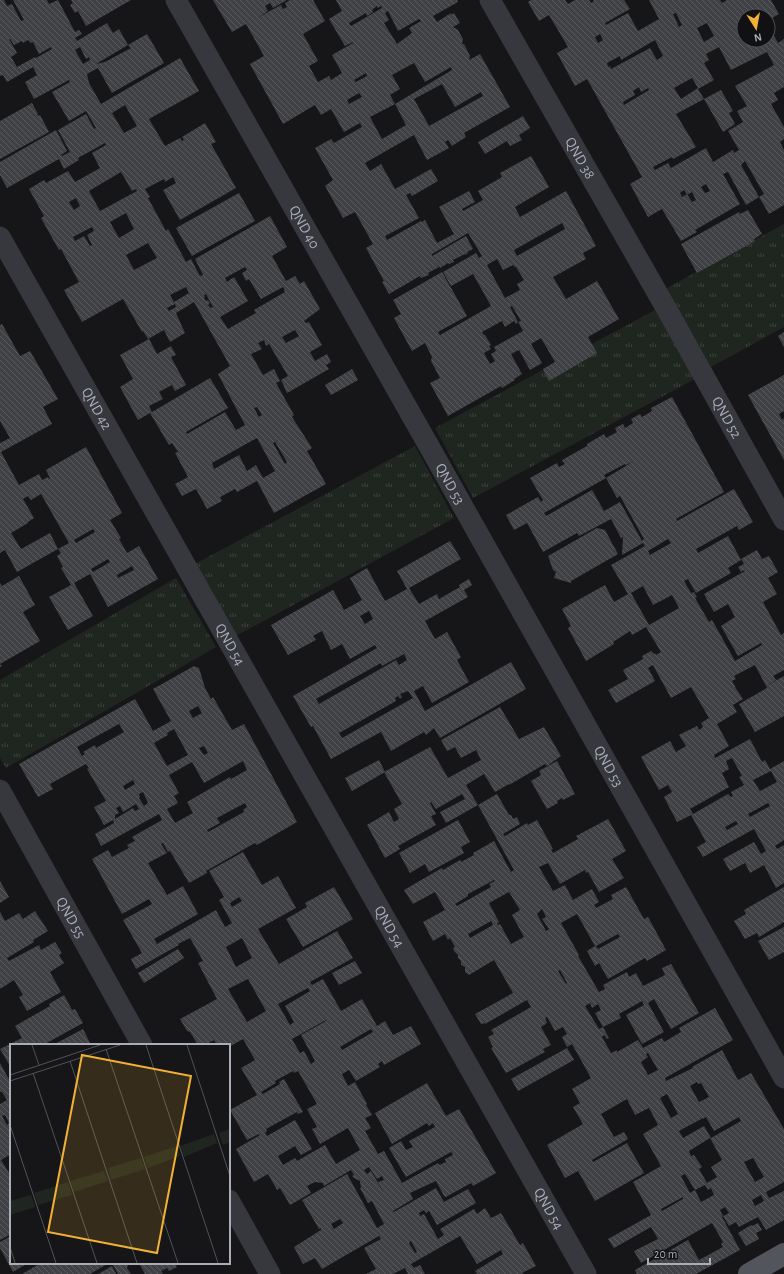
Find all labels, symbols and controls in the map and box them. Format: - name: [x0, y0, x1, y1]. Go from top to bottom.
- north arrow: [736, 8, 776, 48]
- text: N: [753, 31, 763, 43]
- street label: QND 38: [563, 135, 598, 181]
- street label: QND 40: [287, 203, 323, 251]
- street label: QND 42: [79, 385, 115, 432]
- street label: QND 52: [709, 394, 745, 441]
- street label: QND 53: [433, 461, 468, 507]
- street label: QND 54: [213, 621, 248, 668]
- street label: QND 53: [591, 743, 626, 789]
- street label: QND 55: [54, 894, 88, 941]
- street label: QND 54: [372, 903, 407, 950]
- inset map: [10, 1044, 230, 1264]
- street label: QND 54: [531, 1185, 567, 1232]
- scale bar: [648, 1240, 710, 1266]
- text: 20 m: [654, 1248, 677, 1260]

